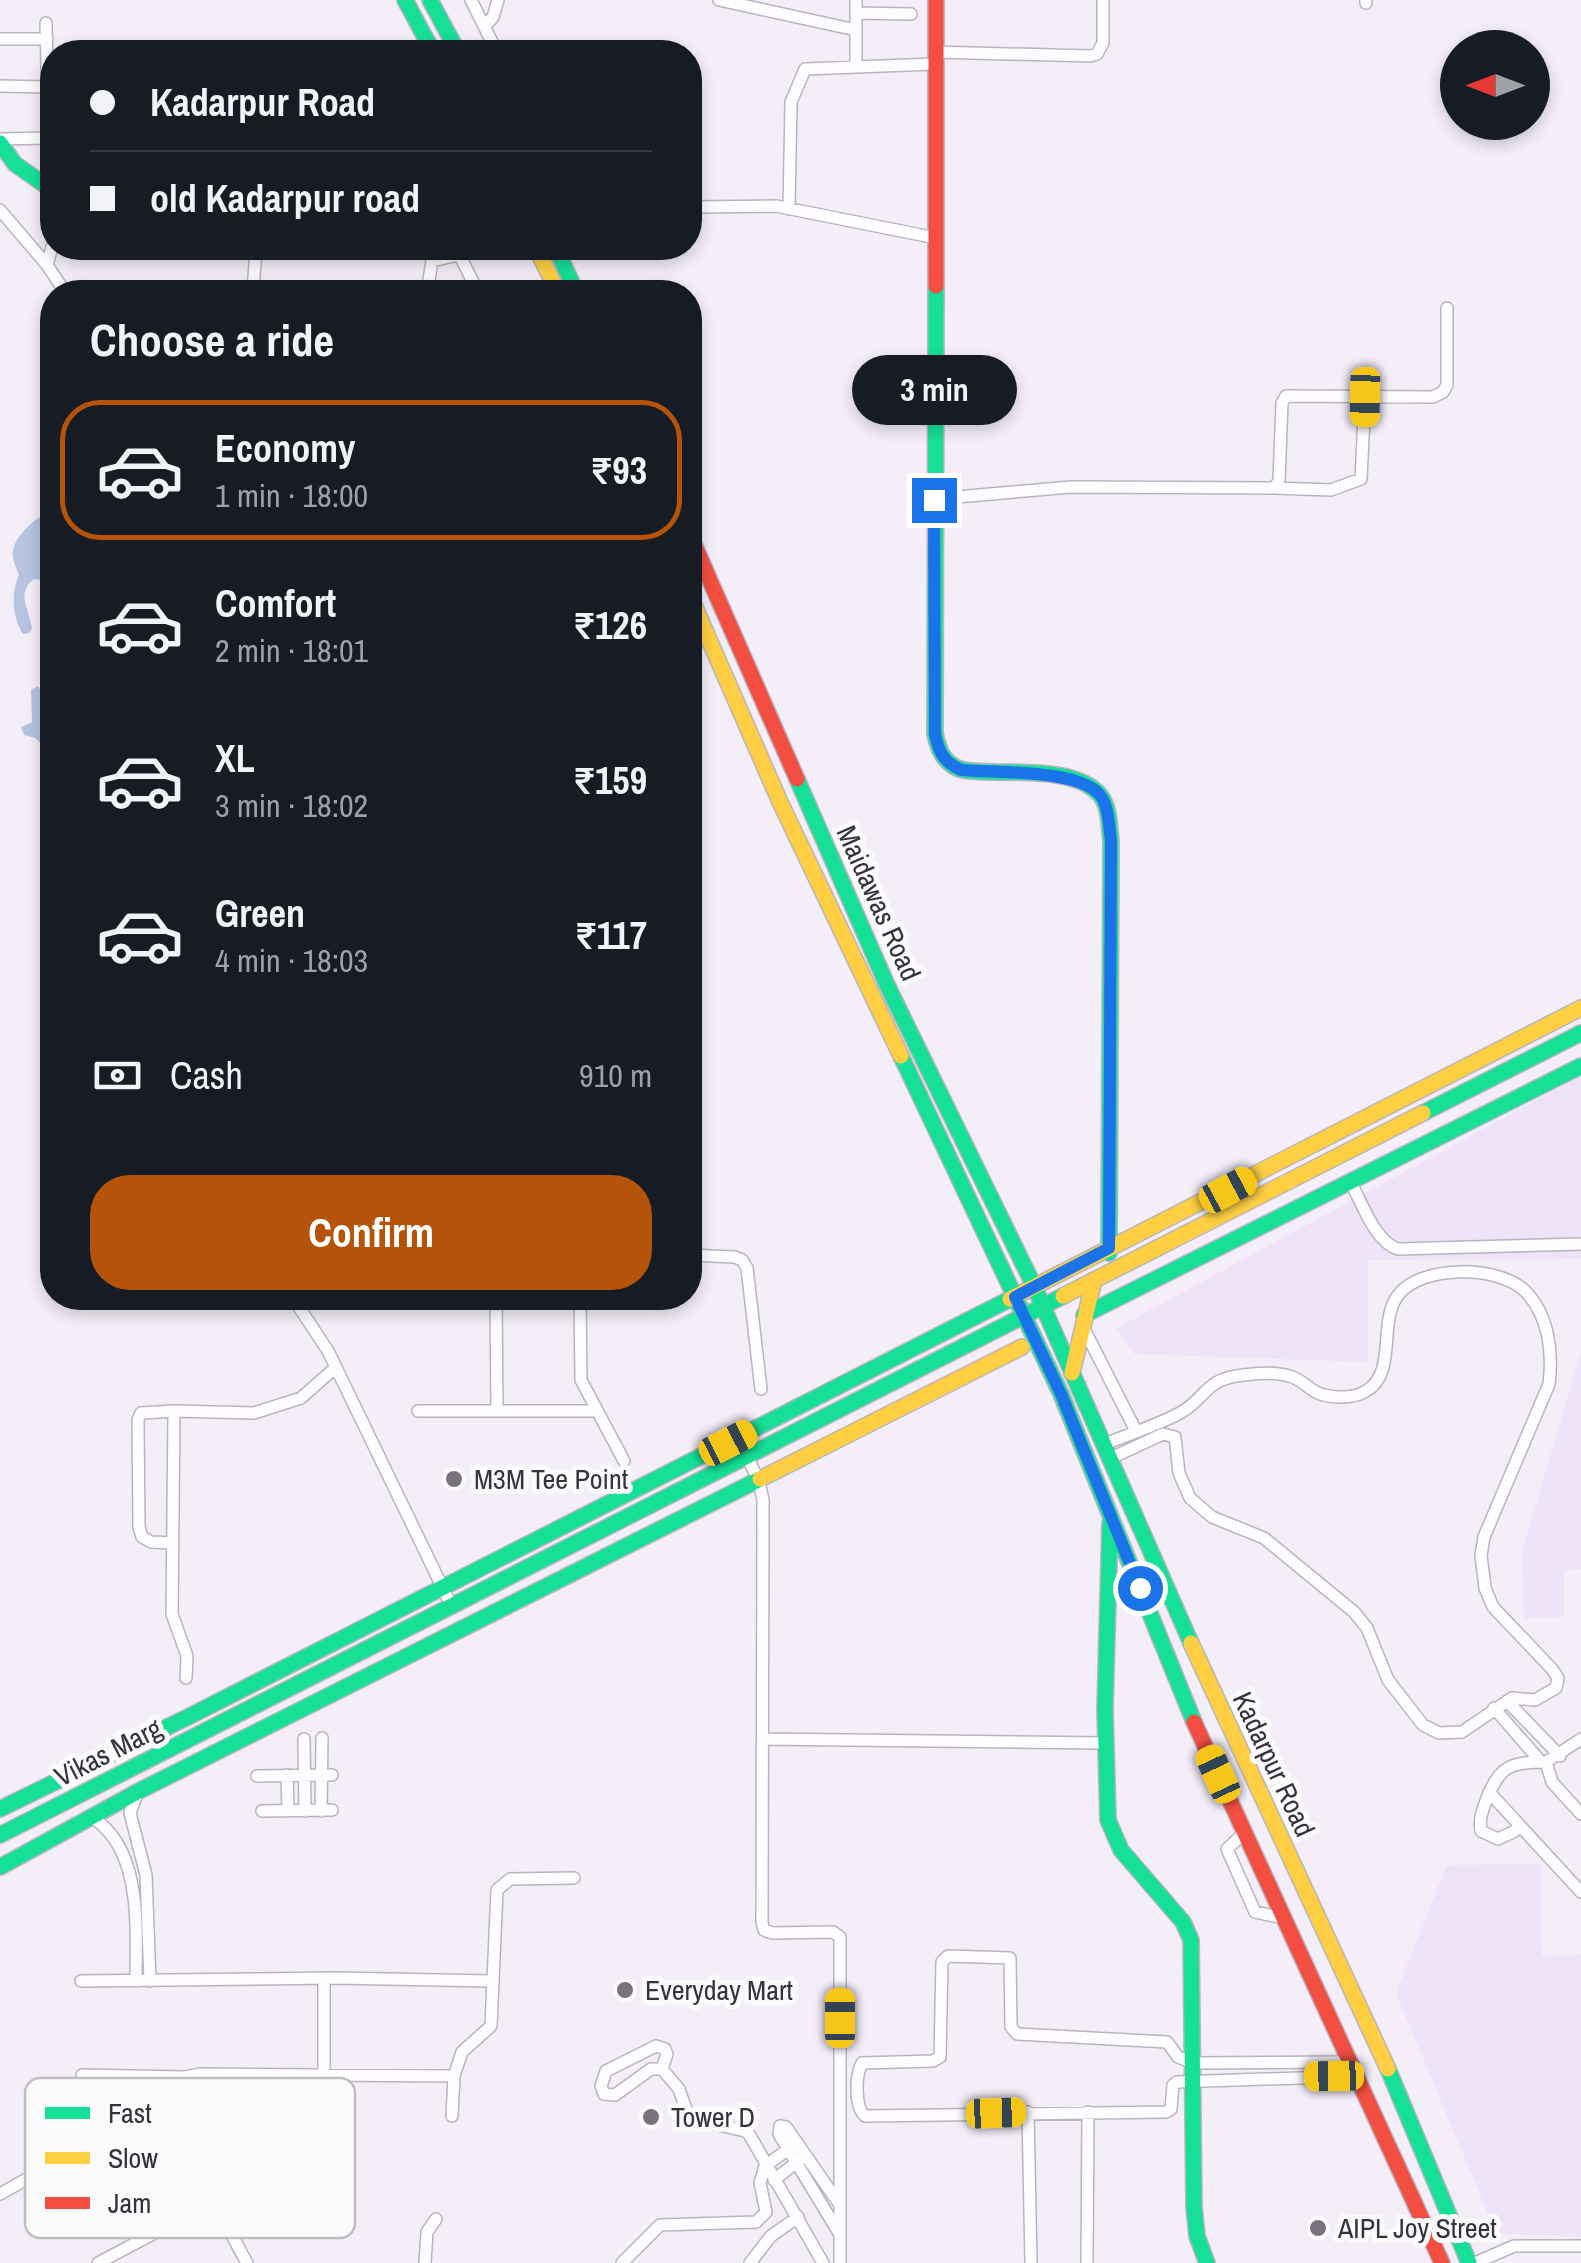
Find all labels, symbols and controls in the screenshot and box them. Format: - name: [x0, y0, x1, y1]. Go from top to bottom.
- north arrow: [1440, 30, 1550, 140]
- map controls: [1440, 30, 1550, 140]
- text: Kadarpur Road: [150, 77, 375, 128]
- text: old Kadarpur road: [150, 173, 420, 224]
- text: Choose a ride: [90, 309, 334, 370]
- callout: 3 min: [852, 355, 1016, 425]
- car: [1349, 367, 1381, 427]
- text: 3 min: [900, 368, 969, 411]
- text: Economy: [215, 423, 355, 474]
- icon: car: [95, 425, 185, 515]
- text: ₹93: [590, 445, 647, 496]
- text: 1 min · 18:00: [215, 474, 368, 517]
- route end: [912, 478, 957, 523]
- text: Comfort: [215, 578, 336, 629]
- icon: car: [95, 580, 185, 670]
- text: ₹126: [573, 600, 647, 651]
- text: 2 min · 18:01: [215, 629, 368, 672]
- text: XL: [215, 733, 255, 784]
- icon: car: [95, 735, 185, 825]
- text: ₹159: [573, 755, 647, 806]
- text: 3 min · 18:02: [215, 784, 368, 827]
- street label: Maidawas Road: [828, 819, 930, 987]
- text: Green: [215, 888, 305, 939]
- icon: car: [95, 890, 185, 980]
- text: ₹117: [575, 910, 647, 961]
- text: 4 min · 18:03: [215, 939, 368, 982]
- icon: cash: [90, 1048, 145, 1103]
- text: Cash: [170, 1050, 243, 1101]
- text: 910 m: [579, 1054, 652, 1097]
- car: [1194, 1163, 1262, 1217]
- button: Confirm: [90, 1175, 652, 1290]
- car: [694, 1416, 762, 1470]
- place label: M3M Tee Point: [474, 1460, 628, 1498]
- marker: M3M Tee Point: [443, 1468, 465, 1490]
- route start: [1118, 1566, 1163, 1611]
- street label: Kadarpur Road: [1224, 1685, 1324, 1843]
- street label: Vikas Marg: [48, 1709, 168, 1795]
- car: [1192, 1740, 1244, 1808]
- place label: Everyday Mart: [645, 1971, 793, 2009]
- marker: Everyday Mart: [614, 1979, 636, 2001]
- car: [825, 1988, 855, 2048]
- car: [1304, 2060, 1364, 2092]
- legend: [25, 2078, 355, 2238]
- text: Fast: [108, 2094, 152, 2132]
- car: [965, 2097, 1027, 2129]
- place label: Tower D: [671, 2098, 755, 2136]
- marker: Tower D: [640, 2106, 662, 2128]
- text: Slow: [108, 2139, 158, 2177]
- text: Jam: [108, 2184, 151, 2222]
- place label: AIPL Joy Street: [1337, 2209, 1497, 2247]
- marker: AIPL Joy Street: [1307, 2217, 1329, 2239]

